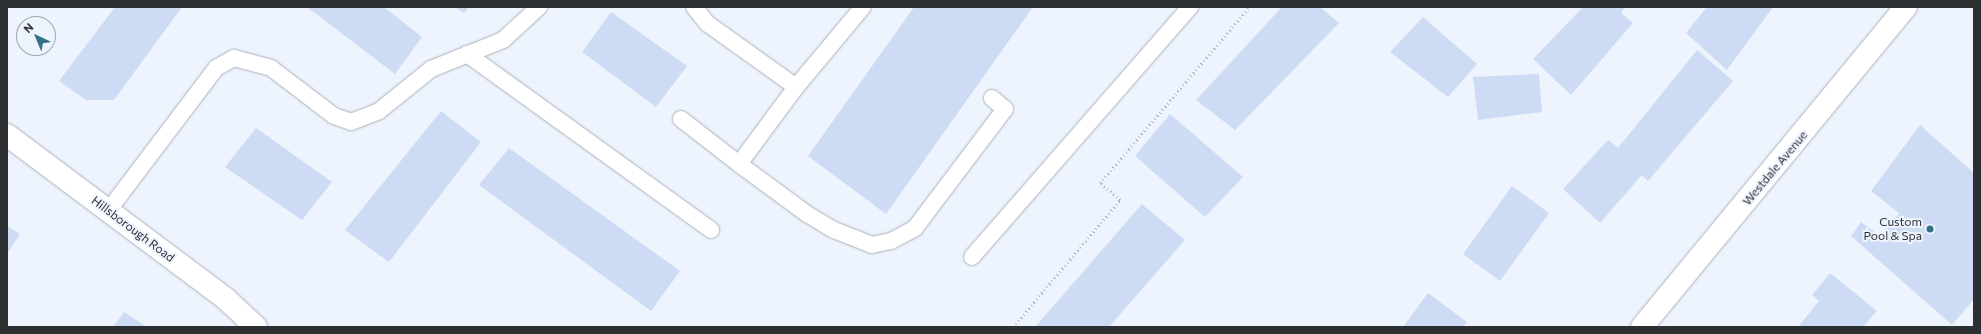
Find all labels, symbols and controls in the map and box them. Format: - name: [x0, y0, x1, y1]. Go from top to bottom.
- north arrow: [16, 16, 56, 56]
- text: N: [21, 20, 35, 35]
- street label: Westdale Avenue: [1740, 128, 1810, 208]
- street label: Hillsborough Road: [89, 193, 177, 265]
- place label: Custom Pool & Spa: [1863, 215, 1922, 243]
- marker: Custom Pool & Spa: [1925, 224, 1935, 234]

